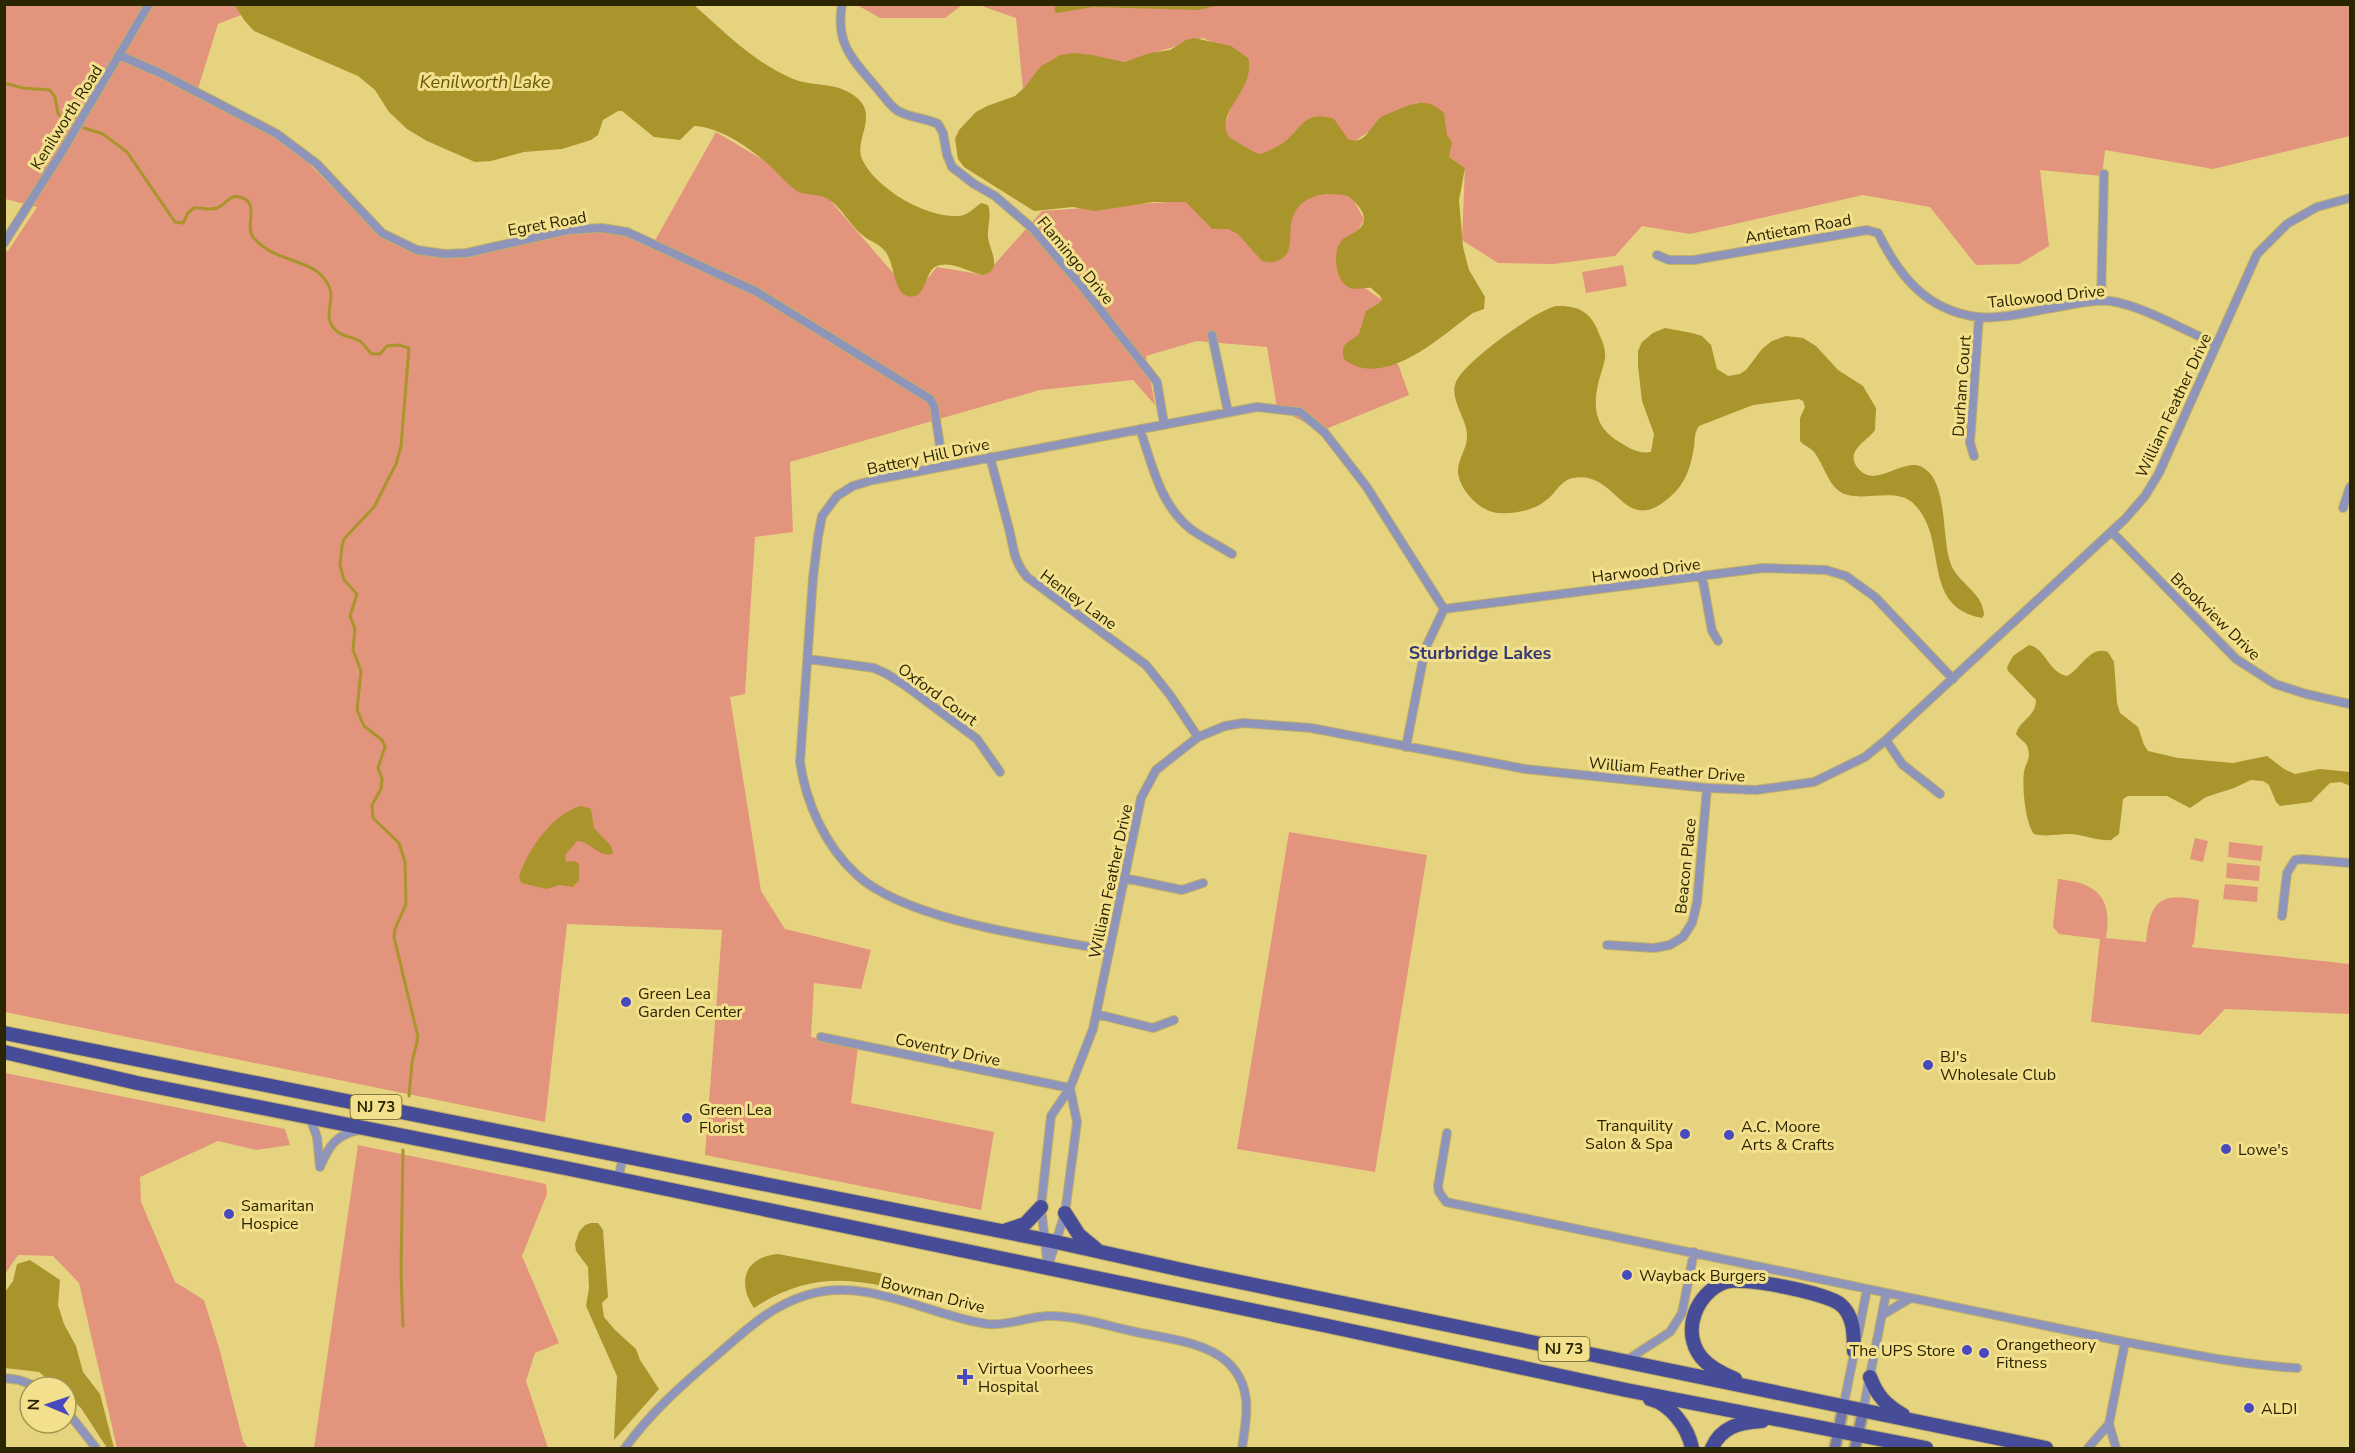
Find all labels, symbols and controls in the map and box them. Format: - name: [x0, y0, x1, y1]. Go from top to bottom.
- street label: Kenilworth Road: [26, 61, 108, 174]
- water label: Kenilworth Lake: [420, 70, 551, 94]
- street label: Egret Road: [506, 206, 588, 242]
- street label: Antietam Road: [1743, 209, 1853, 249]
- street label: Flamingo Drive: [1032, 212, 1119, 309]
- street label: Tallowood Drive: [1986, 280, 2106, 314]
- street label: William Feather Drive: [2131, 330, 2217, 481]
- street label: Durham Court: [1947, 334, 1977, 438]
- street label: Battery Hill Drive: [865, 433, 991, 481]
- street label: Harwood Drive: [1590, 553, 1702, 589]
- street label: Henley Lane: [1036, 564, 1121, 635]
- street label: Brookview Drive: [2165, 568, 2265, 666]
- district label: Sturbridge Lakes: [1409, 641, 1551, 665]
- street label: Oxford Court: [893, 658, 982, 731]
- street label: William Feather Drive: [1588, 752, 1746, 788]
- street label: William Feather Drive: [1084, 802, 1138, 960]
- street label: Beacon Place: [1670, 817, 1702, 915]
- place label: Green Lea Garden Center: [638, 983, 743, 1023]
- marker: Green Lea Garden Center: [619, 995, 633, 1009]
- street label: Coventry Drive: [893, 1028, 1002, 1072]
- place label: BJ's Wholesale Club: [1940, 1046, 2056, 1086]
- marker: BJ's Wholesale Club: [1921, 1058, 1935, 1072]
- road number: NJ 73: [350, 1095, 401, 1119]
- place label: Green Lea Florist: [699, 1099, 772, 1139]
- marker: Green Lea Florist: [680, 1111, 694, 1125]
- place label: Tranquility Salon & Spa: [1585, 1115, 1674, 1155]
- place label: A.C. Moore Arts & Crafts: [1741, 1116, 1835, 1156]
- marker: Tranquility Salon & Spa: [1678, 1127, 1692, 1141]
- marker: A.C. Moore Arts & Crafts: [1722, 1128, 1736, 1142]
- place label: Lowe's: [2238, 1139, 2288, 1161]
- marker: Lowe's: [2219, 1142, 2233, 1156]
- place label: Samaritan Hospice: [241, 1195, 314, 1235]
- marker: Samaritan Hospice: [222, 1207, 236, 1221]
- place label: Wayback Burgers: [1639, 1265, 1766, 1287]
- marker: Wayback Burgers: [1620, 1268, 1634, 1282]
- street label: Bowman Drive: [878, 1271, 987, 1319]
- place label: Orangetheory Fitness: [1996, 1334, 2097, 1374]
- road number: NJ 73: [1538, 1337, 1590, 1361]
- place label: The UPS Store: [1850, 1340, 1955, 1362]
- marker: The UPS Store: [1960, 1343, 1974, 1357]
- marker: Orangetheory Fitness: [1977, 1346, 1991, 1360]
- place label: Virtua Voorhees Hospital: [977, 1358, 1093, 1398]
- marker: Virtua Voorhees Hospital: [956, 1368, 974, 1386]
- north arrow: [18, 1375, 78, 1435]
- text: N: [23, 1398, 45, 1411]
- place label: ALDI: [2261, 1398, 2297, 1420]
- marker: ALDI: [2242, 1401, 2256, 1415]

